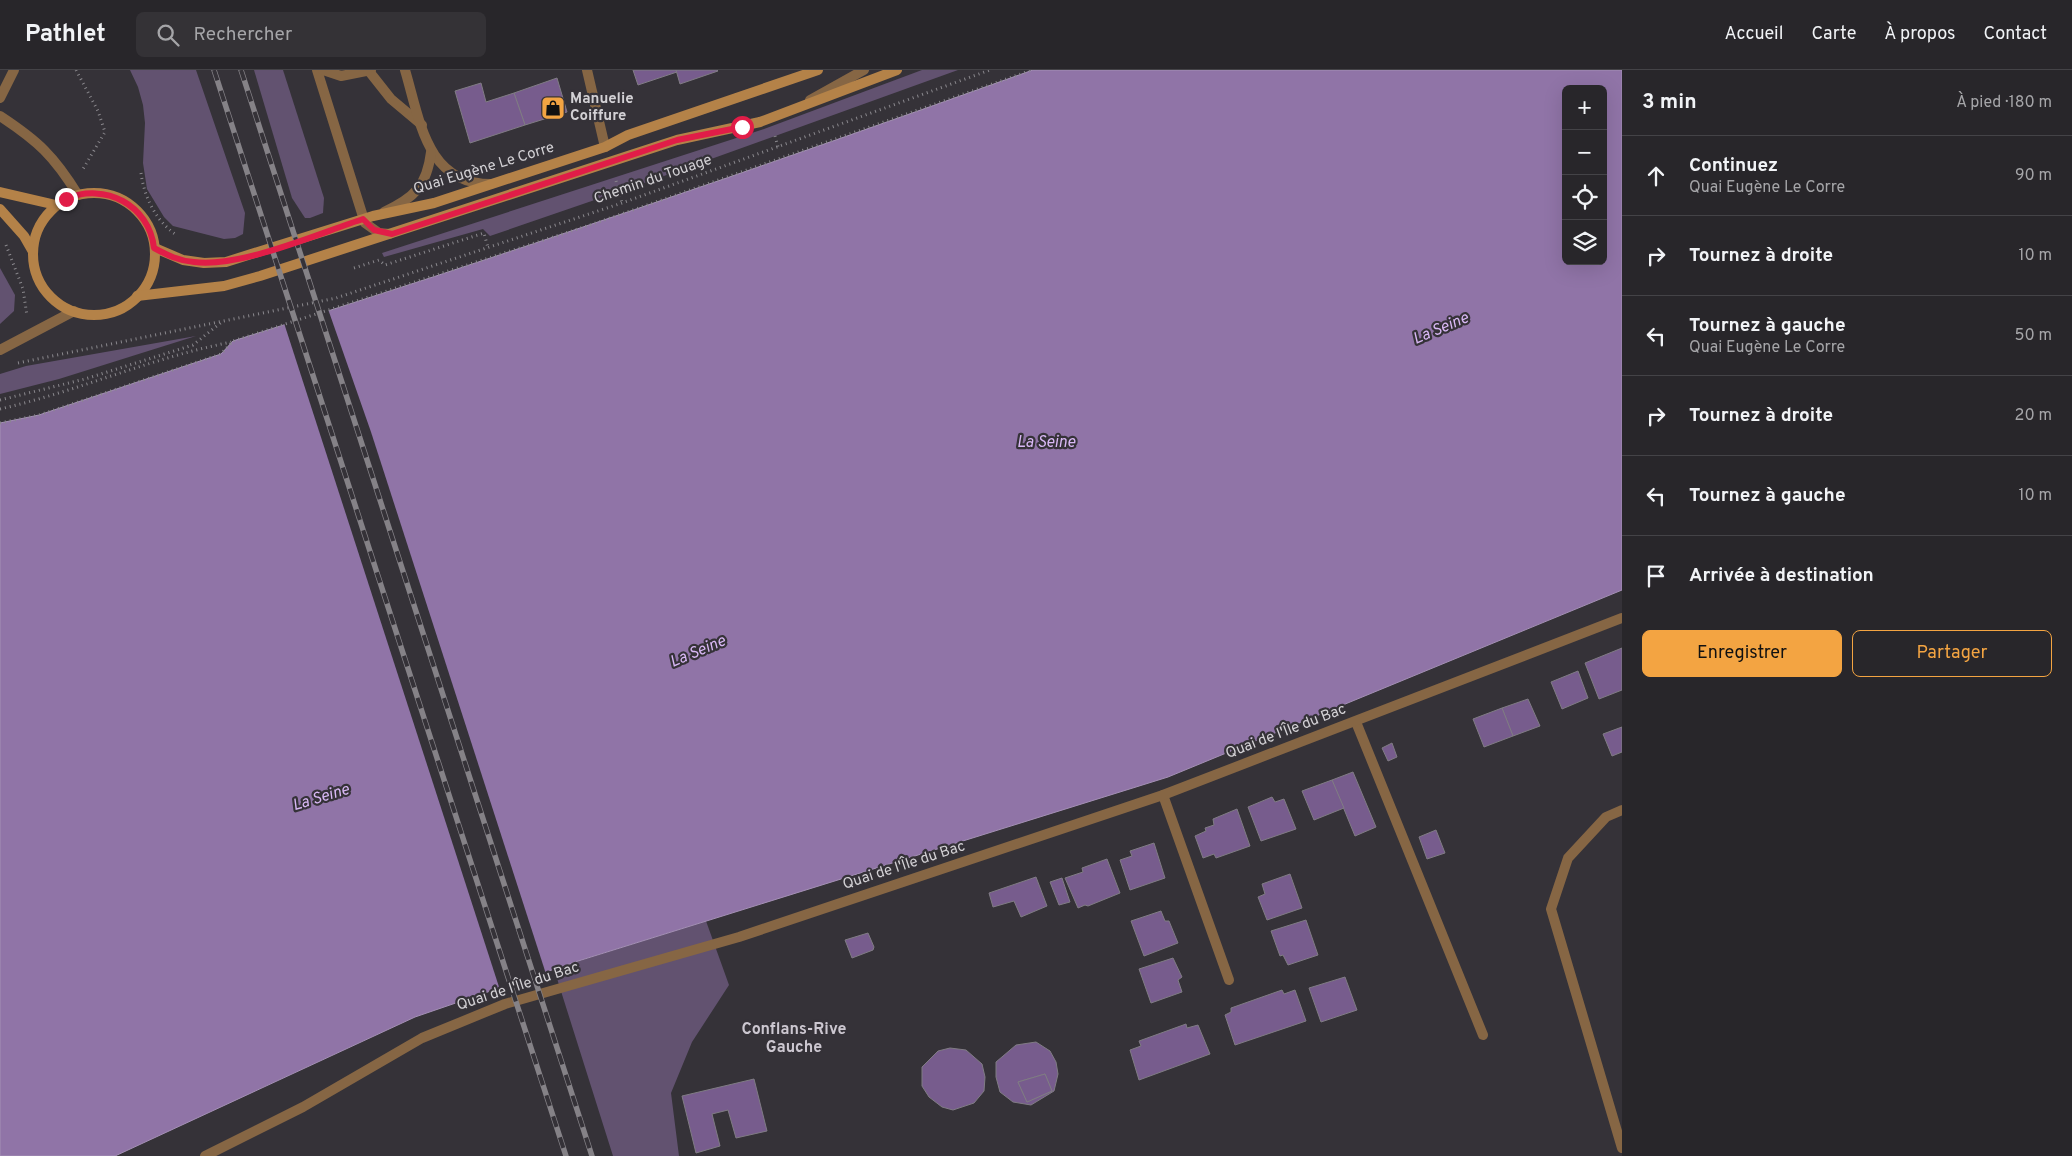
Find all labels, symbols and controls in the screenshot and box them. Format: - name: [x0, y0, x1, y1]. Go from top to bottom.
- search box: [136, 12, 486, 57]
- text: Pathlet: [25, 20, 106, 50]
- icon: search: [154, 21, 182, 49]
- text: Rechercher: [194, 23, 292, 47]
- text: Accueil: [1724, 23, 1783, 46]
- text: Carte: [1811, 23, 1856, 46]
- text: À propos: [1884, 23, 1955, 46]
- text: Contact: [1983, 23, 2047, 46]
- map controls: [1562, 85, 1607, 265]
- button: +: [1562, 85, 1607, 130]
- text: 3 min: [1642, 89, 1697, 116]
- place label: Manuelie Coiffure: [570, 90, 634, 126]
- text: À pied · 180 m: [1956, 93, 2052, 113]
- shop icon: Manuelie Coiffure: [540, 95, 566, 121]
- route start: [731, 116, 754, 139]
- button: −: [1562, 130, 1607, 175]
- street label: Quai Eugène Le Corre: [411, 139, 557, 199]
- street label: Chemin du Touage: [591, 151, 715, 209]
- text: Continuez: [1689, 154, 1778, 178]
- icon: ahead: [1642, 162, 1670, 190]
- text: 90 m: [2015, 166, 2052, 186]
- button: locate: [1562, 175, 1607, 220]
- text: Quai Eugène Le Corre: [1689, 178, 1845, 198]
- route end: [55, 188, 78, 211]
- button: layers: [1562, 220, 1607, 265]
- icon: right: [1642, 242, 1670, 270]
- text: Tournez à droite: [1689, 244, 1833, 268]
- text: 10 m: [2018, 246, 2052, 266]
- water label: La Seine: [1410, 308, 1473, 350]
- text: Tournez à gauche: [1689, 314, 1846, 338]
- icon: left: [1642, 322, 1670, 350]
- text: 50 m: [2015, 326, 2052, 346]
- text: Quai Eugène Le Corre: [1689, 338, 1845, 358]
- icon: right: [1642, 402, 1670, 430]
- text: Tournez à droite: [1689, 404, 1833, 428]
- text: 20 m: [2015, 406, 2052, 426]
- water label: La Seine: [1017, 433, 1076, 453]
- icon: left: [1642, 482, 1670, 510]
- text: Tournez à gauche: [1689, 484, 1846, 508]
- text: 10 m: [2018, 486, 2052, 506]
- icon: arrive: [1642, 562, 1670, 590]
- text: Arrivée à destination: [1689, 564, 1874, 588]
- button: Enregistrer: [1642, 630, 1842, 677]
- button: Partager: [1852, 630, 2052, 677]
- water label: La Seine: [667, 631, 730, 673]
- street label: Quai de l'Île du Bac: [1223, 699, 1349, 764]
- water label: La Seine: [290, 780, 353, 816]
- street label: Quai de l'Île du Bac: [840, 836, 968, 895]
- street label: Quai de l'Île du Bac: [454, 957, 582, 1016]
- district label: Conflans-Rive Gauche: [741, 1020, 847, 1058]

